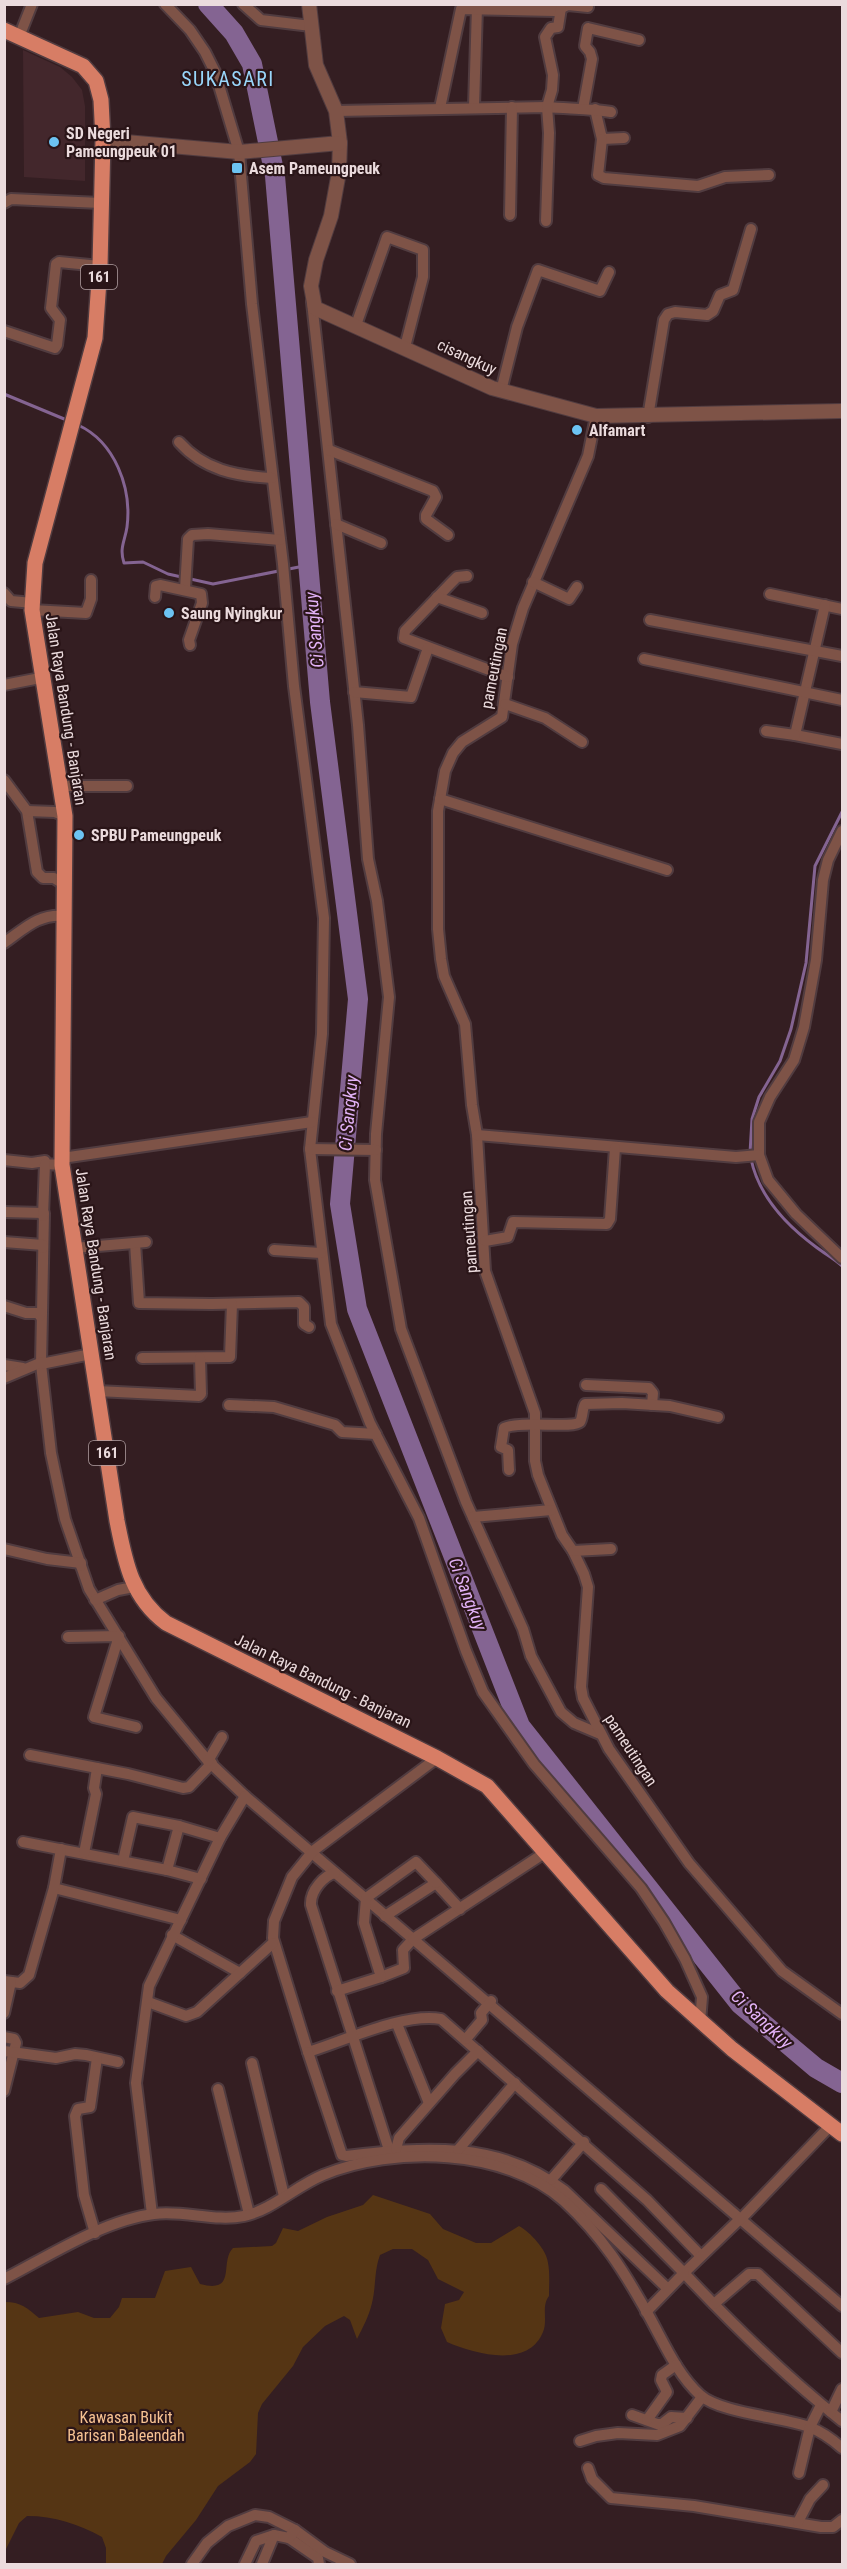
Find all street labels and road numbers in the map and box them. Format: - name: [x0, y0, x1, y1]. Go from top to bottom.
- road number: 161: [81, 265, 117, 289]
- street label: cisangkuy: [434, 335, 500, 379]
- street label: Jalan Raya Bandung - Banjaran: [41, 612, 91, 806]
- street label: pameutingan: [477, 626, 511, 710]
- street label: Jalan Raya Bandung - Banjaran: [71, 1167, 121, 1361]
- street label: pameutingan: [457, 1190, 481, 1274]
- road number: 161: [89, 1441, 125, 1465]
- street label: Jalan Raya Bandung - Banjaran: [232, 1630, 414, 1732]
- street label: pameutingan: [601, 1710, 661, 1790]

